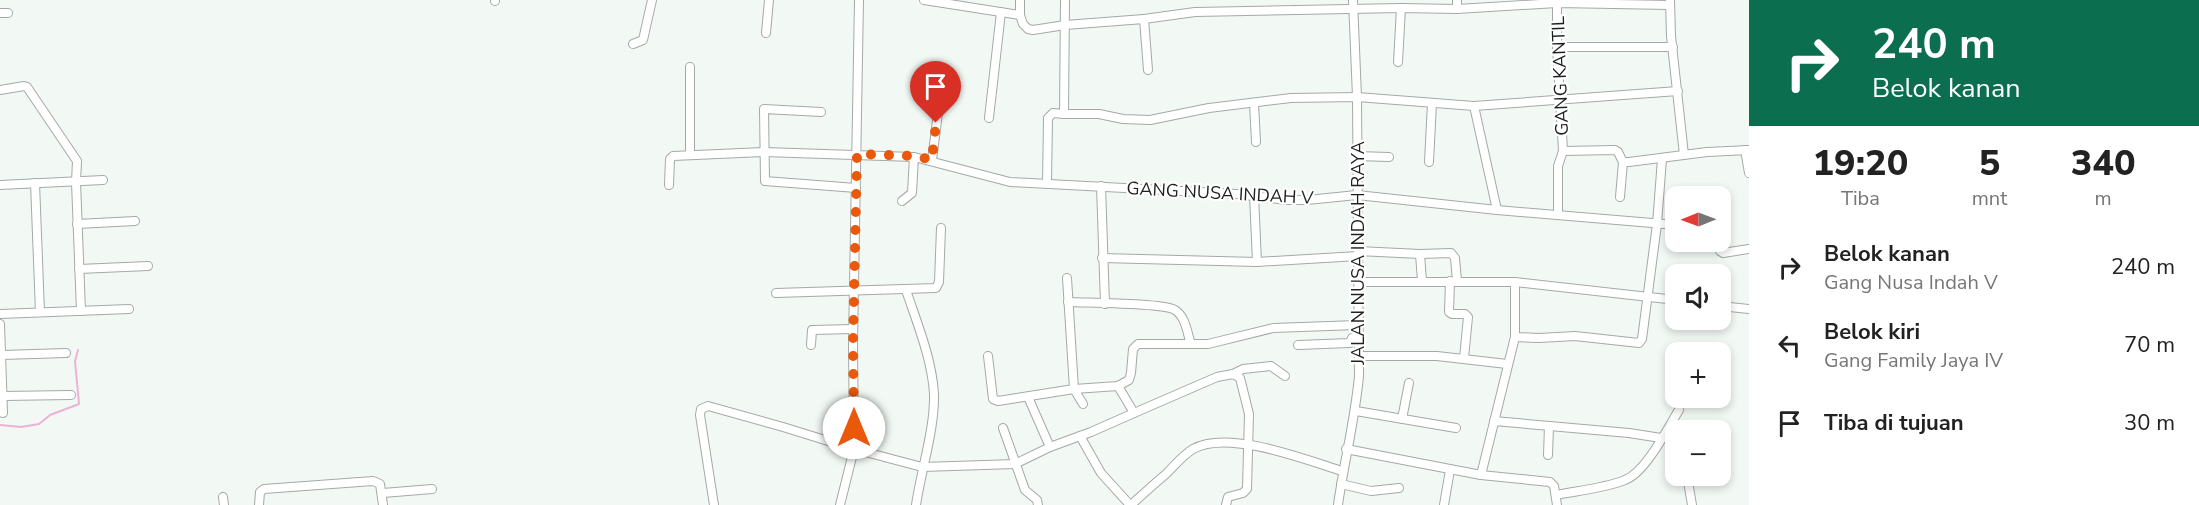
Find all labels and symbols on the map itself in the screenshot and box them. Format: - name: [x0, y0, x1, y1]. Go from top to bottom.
- street label: GANG KANTIL: [1546, 16, 1574, 136]
- pin: [910, 61, 961, 123]
- street label: JALAN NUSA INDAH RAYA: [1346, 141, 1370, 366]
- street label: GANG NUSA INDAH V: [1126, 176, 1315, 210]
- north arrow: [1665, 186, 1731, 252]
- position arrow: [822, 396, 886, 460]

